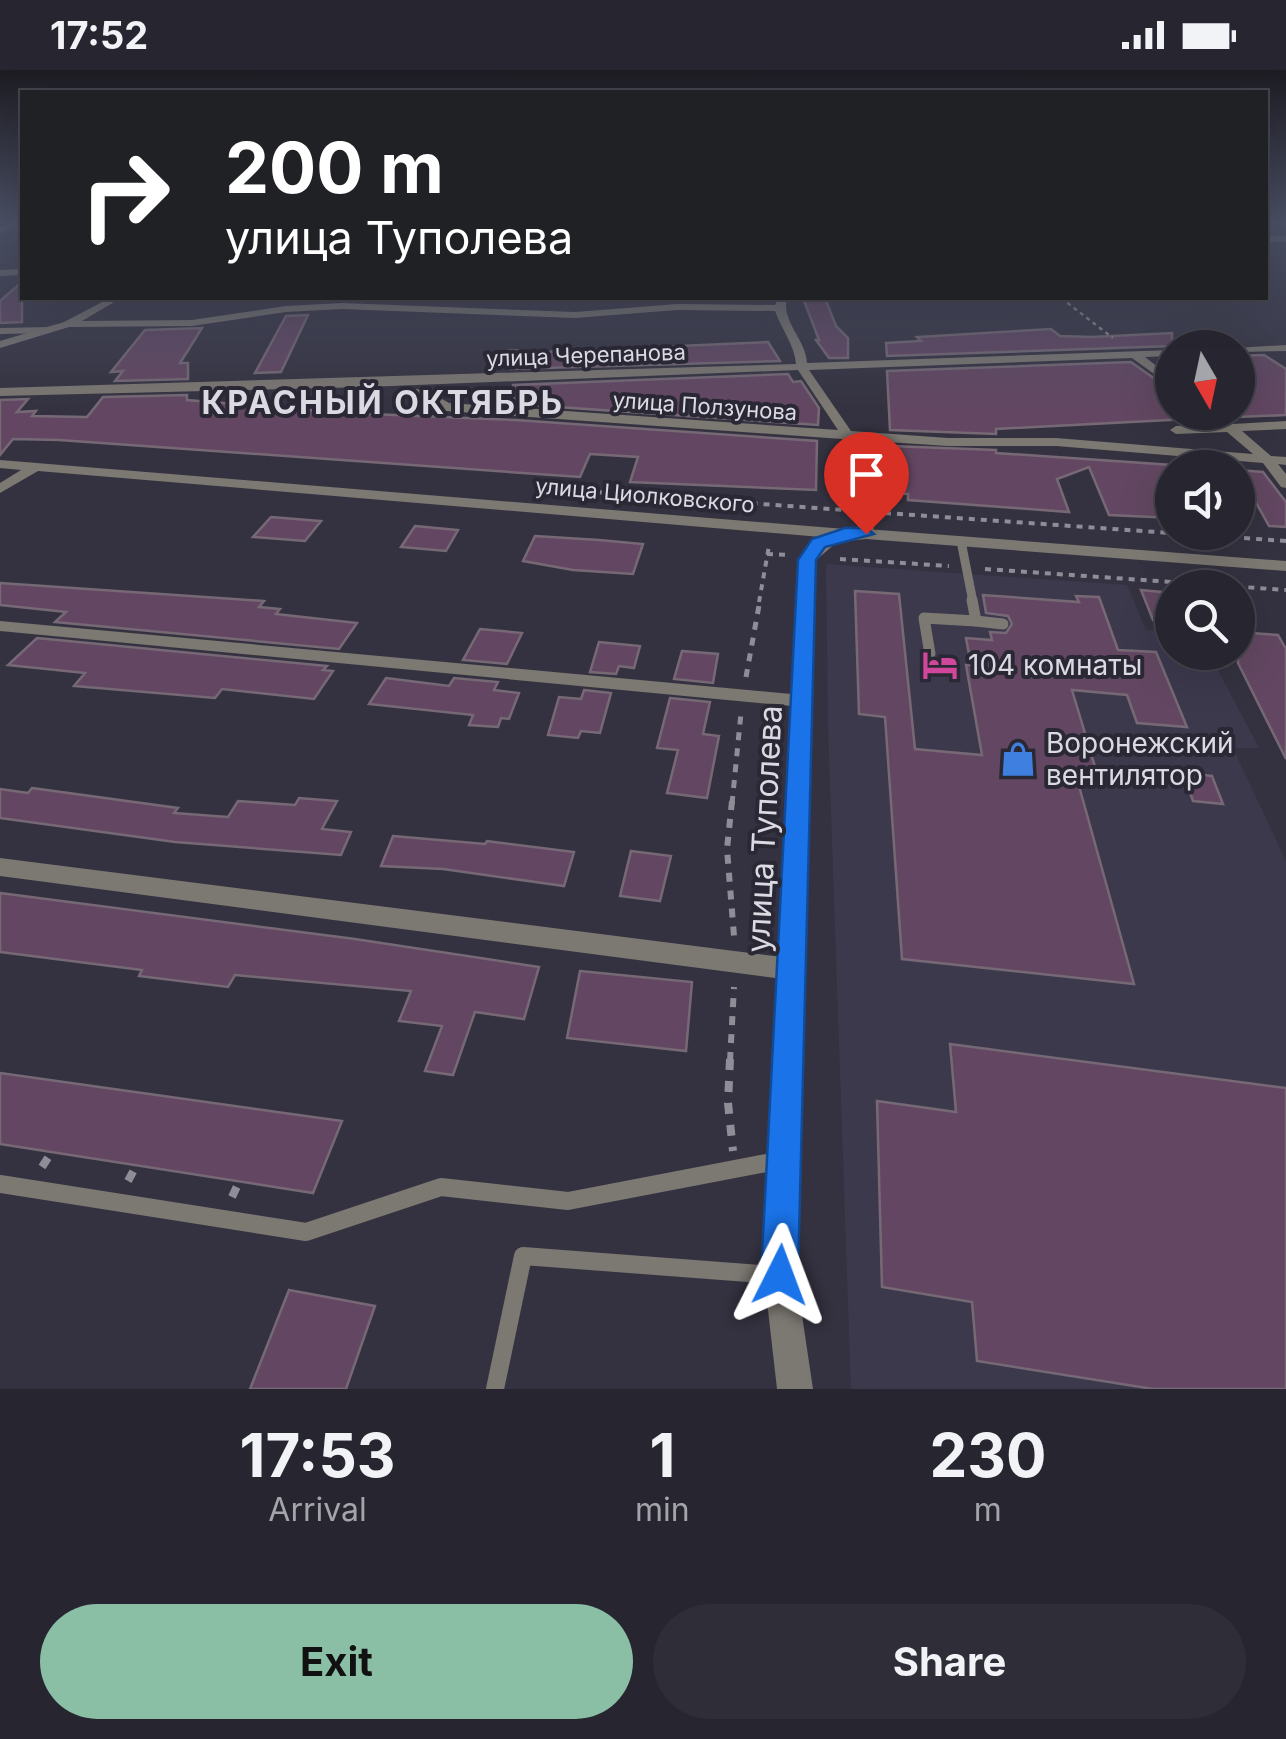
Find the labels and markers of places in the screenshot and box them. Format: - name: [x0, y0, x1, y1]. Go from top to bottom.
- pin: [824, 432, 909, 535]
- hotel icon: 104 комнаты: [921, 646, 959, 684]
- place label: 104 комнаты: [968, 648, 1142, 682]
- place label: Воронежский вентилятор: [1046, 726, 1234, 792]
- shop icon: Воронежский вентилятор: [999, 740, 1037, 778]

